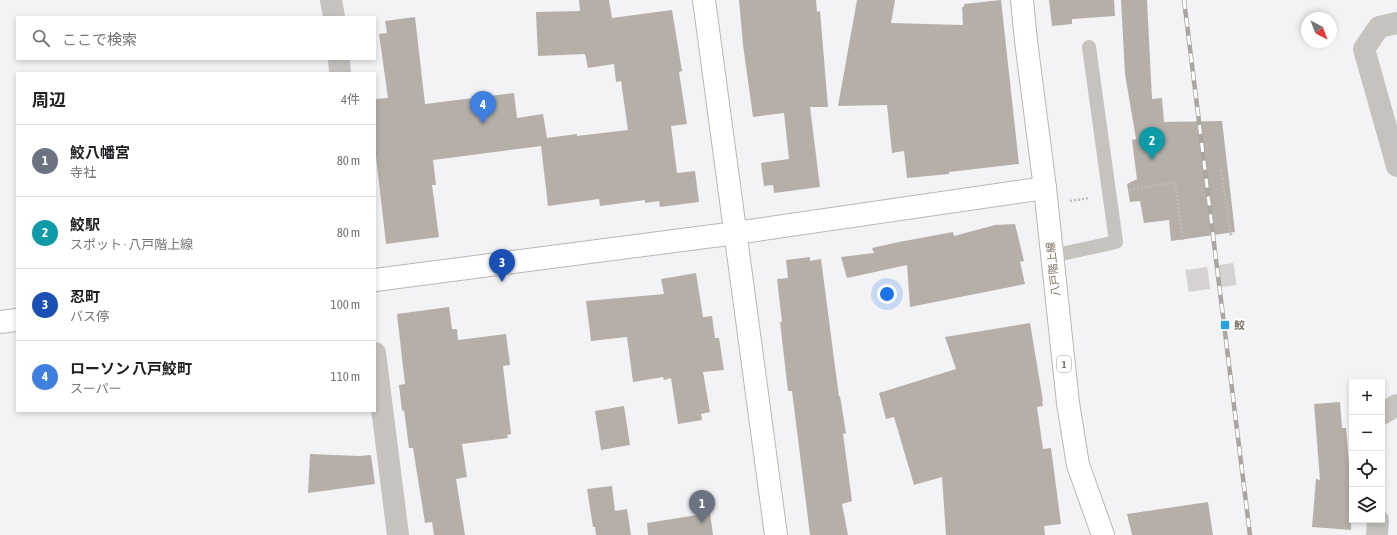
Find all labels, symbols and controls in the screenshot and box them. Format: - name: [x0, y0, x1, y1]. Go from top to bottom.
- north arrow: [1301, 12, 1337, 48]
- search box: [16, 16, 376, 60]
- icon: search: [30, 27, 52, 49]
- text: ここで検索: [62, 31, 137, 48]
- text: 周辺: [32, 90, 66, 110]
- pin: 4: [470, 91, 496, 124]
- text: 4件: [341, 92, 360, 107]
- pin: 2: [1139, 127, 1165, 160]
- text: 鮫八幡宮: [70, 144, 130, 161]
- text: 1: [42, 153, 48, 168]
- text: 80 m: [337, 153, 360, 168]
- text: 寺社: [70, 165, 96, 180]
- text: 鮫駅: [70, 216, 100, 233]
- text: 2: [42, 225, 48, 240]
- text: 80 m: [337, 225, 360, 240]
- text: スポット · 八戸階上線: [70, 237, 193, 252]
- street label: 八戸階上線: [1044, 241, 1062, 297]
- pin: 3: [489, 249, 515, 282]
- your location: [877, 284, 897, 304]
- text: 忍町: [70, 288, 100, 305]
- text: 3: [42, 297, 48, 312]
- text: 100 m: [331, 297, 360, 312]
- text: バス停: [70, 309, 109, 324]
- marker: 鮫: [1219, 319, 1231, 331]
- place label: 鮫: [1234, 319, 1245, 331]
- road number: 1: [1057, 356, 1071, 372]
- text: ローソン 八戸鮫町: [70, 360, 192, 377]
- text: 4: [42, 369, 48, 384]
- text: 110 m: [331, 369, 360, 384]
- map controls: [1349, 379, 1385, 523]
- button: +: [1349, 379, 1385, 415]
- text: スーパー: [70, 381, 122, 396]
- button: −: [1349, 415, 1385, 451]
- button: locate: [1349, 451, 1385, 487]
- button: layers: [1349, 487, 1385, 523]
- pin: 1: [689, 490, 715, 523]

